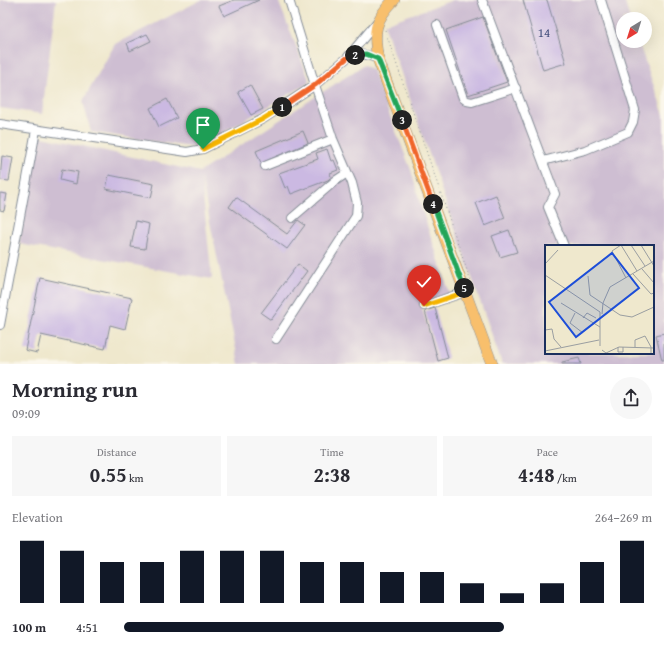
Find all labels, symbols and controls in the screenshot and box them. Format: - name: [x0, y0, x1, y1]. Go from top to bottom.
- north arrow: [616, 12, 652, 48]
- map controls: [616, 12, 652, 48]
- house number: 14: [538, 23, 550, 42]
- pin: 2: [345, 45, 365, 65]
- text: 2: [352, 47, 358, 63]
- pin: 1: [272, 97, 292, 117]
- text: 1: [279, 99, 285, 115]
- pin: [186, 108, 220, 149]
- pin: 3: [392, 110, 412, 130]
- text: 3: [399, 112, 405, 128]
- icon: arrive: [192, 114, 214, 136]
- pin: 4: [423, 194, 443, 214]
- text: 4: [430, 196, 436, 212]
- inset map: [545, 245, 654, 354]
- pin: [407, 265, 441, 306]
- icon: check: [413, 271, 435, 293]
- pin: 5: [454, 278, 474, 298]
- text: 5: [461, 280, 467, 296]
- text: Morning run: [12, 373, 138, 405]
- button: share: [610, 377, 652, 419]
- text: 09:09: [12, 404, 40, 423]
- text: Distance: [97, 444, 136, 460]
- text: Time: [320, 444, 344, 460]
- text: Pace: [537, 444, 558, 460]
- text: 0.55: [90, 460, 127, 489]
- text: 2:38: [314, 460, 350, 489]
- text: 4:48: [518, 460, 555, 489]
- text: km: [127, 470, 144, 486]
- text: /km: [555, 470, 577, 486]
- text: Elevation: [12, 508, 63, 527]
- text: 264–269 m: [595, 508, 652, 527]
- text: 100 m: [12, 618, 46, 637]
- text: 4:51: [76, 618, 98, 637]

